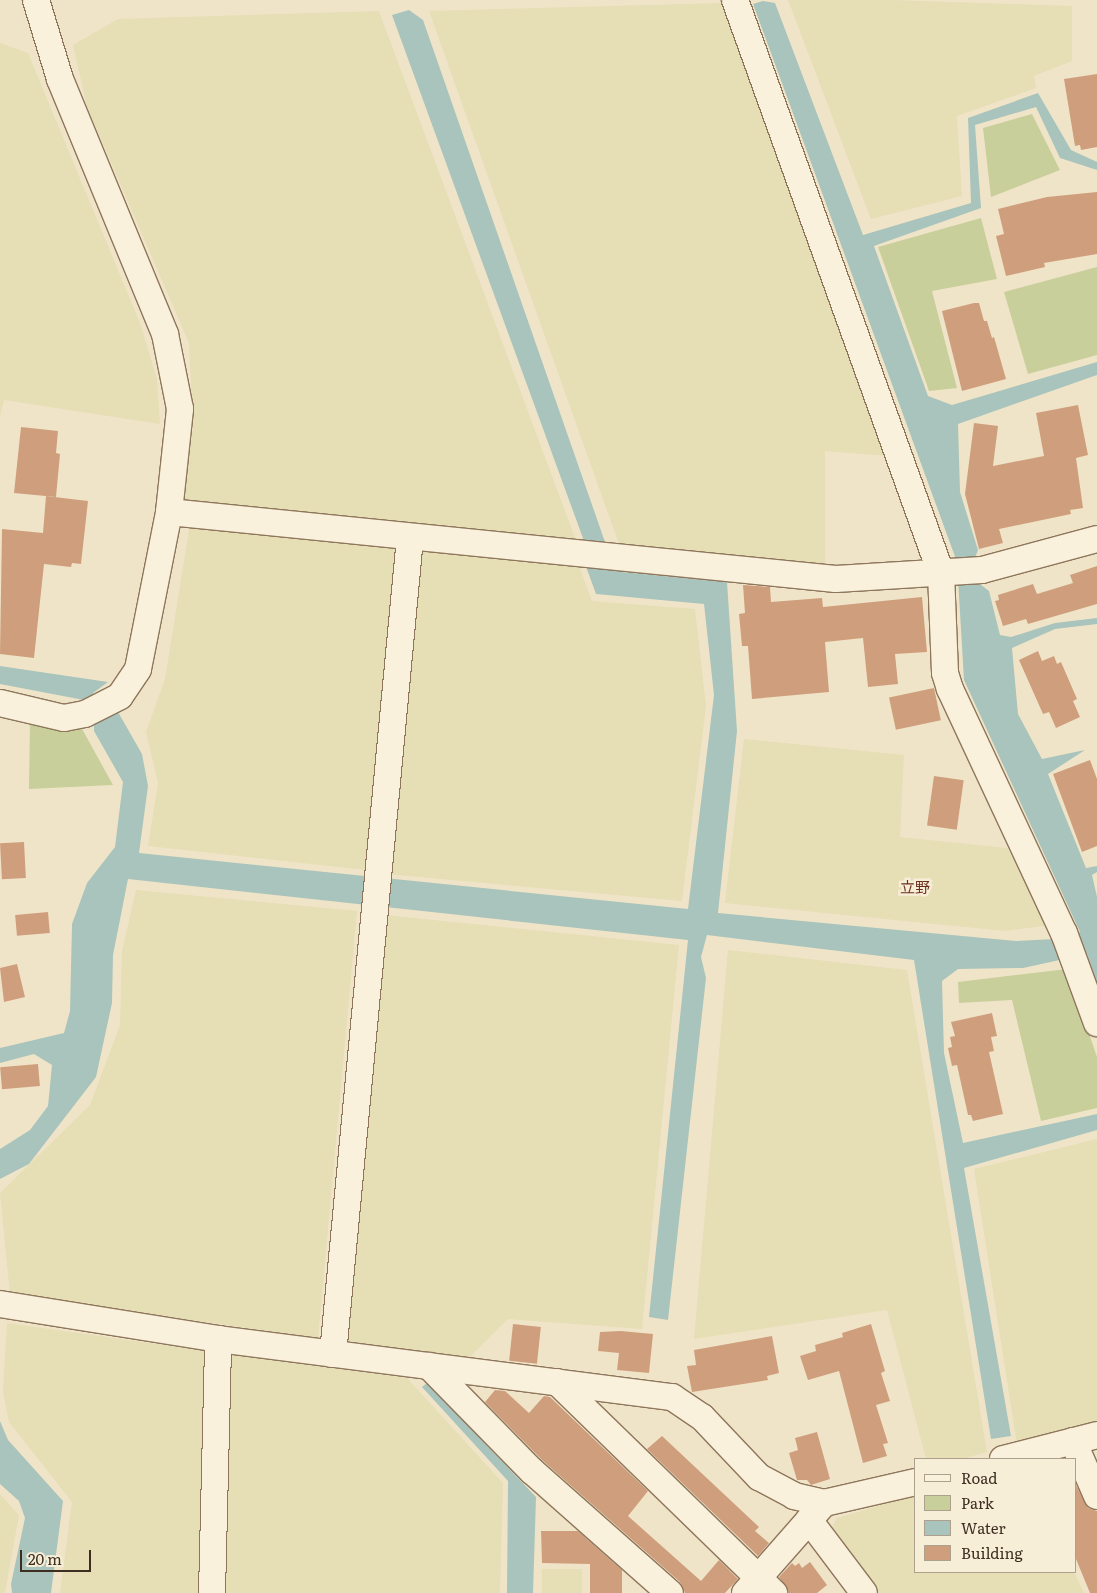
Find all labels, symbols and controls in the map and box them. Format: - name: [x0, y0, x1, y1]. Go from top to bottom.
- district label: 立野: [900, 878, 930, 896]
- legend: [914, 1458, 1077, 1573]
- text: Road: [961, 1466, 997, 1489]
- text: Park: [961, 1491, 994, 1514]
- text: Water: [961, 1516, 1006, 1539]
- scale bar: [22, 1540, 94, 1572]
- text: Building: [961, 1541, 1023, 1564]
- text: 20 m: [28, 1547, 62, 1570]

